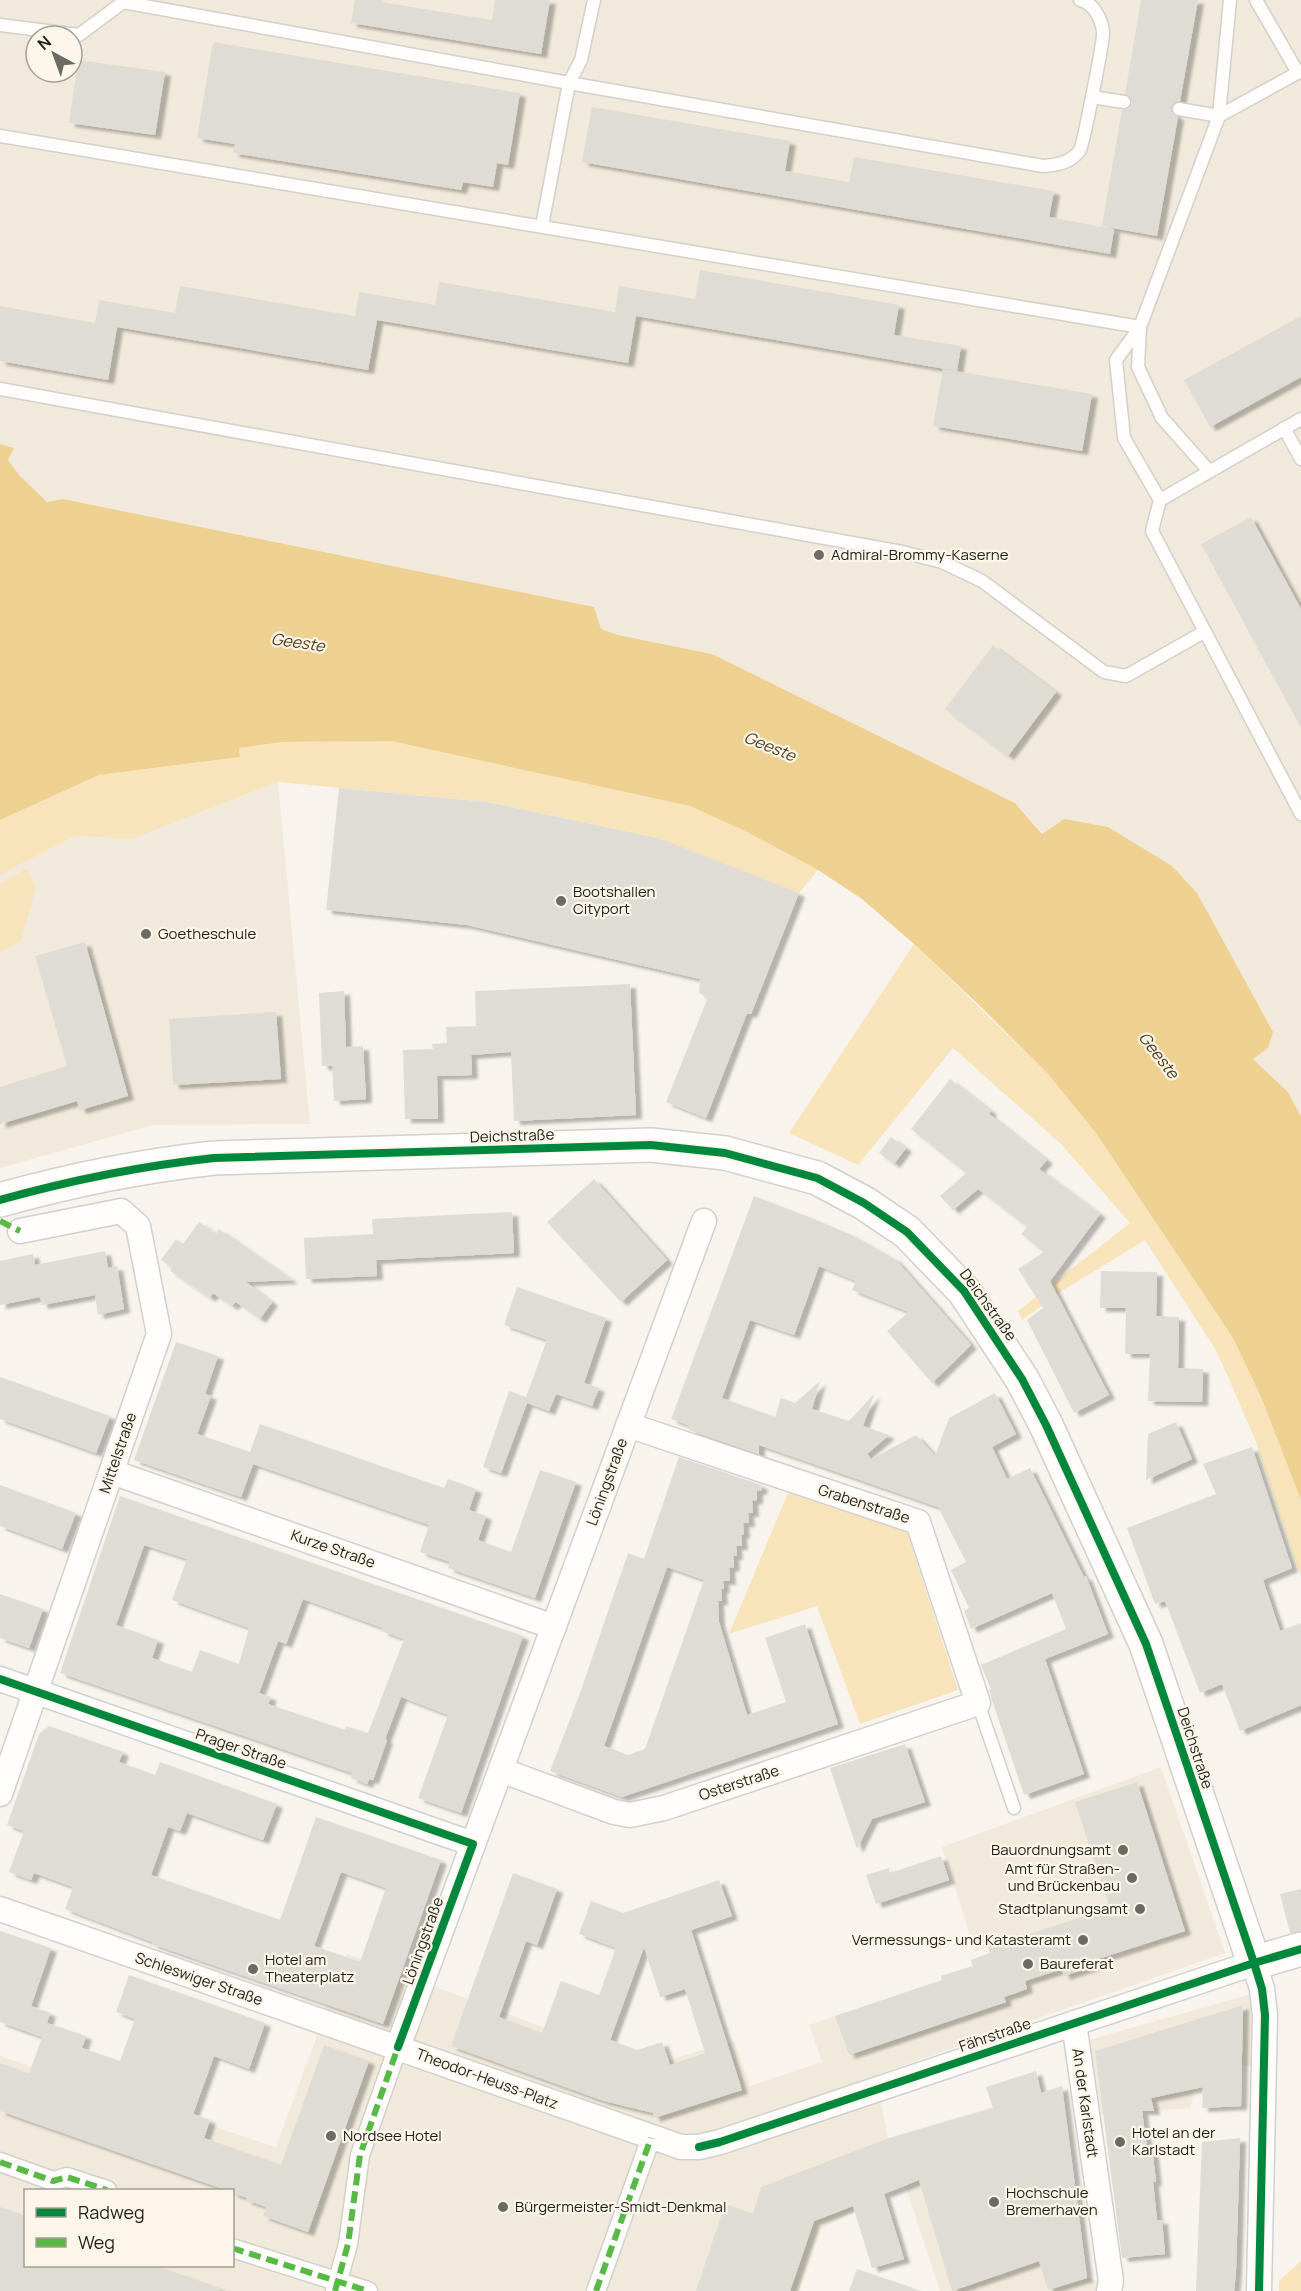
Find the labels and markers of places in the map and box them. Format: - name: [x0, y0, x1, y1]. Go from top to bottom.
- place label: Admiral-Brommy-Kaserne: [831, 544, 1009, 565]
- marker: Admiral-Brommy-Kaserne: [812, 548, 826, 562]
- place label: Bootshallen Cityport: [573, 881, 656, 919]
- marker: Bootshallen Cityport: [554, 894, 568, 908]
- place label: Goetheschule: [158, 923, 256, 944]
- marker: Goetheschule: [139, 927, 153, 941]
- place label: Bauordnungsamt: [991, 1839, 1111, 1860]
- marker: Bauordnungsamt: [1116, 1843, 1130, 1857]
- place label: Amt für Straßen- und Brückenbau: [1005, 1858, 1120, 1896]
- marker: Amt für Straßen- und Brückenbau: [1125, 1871, 1139, 1885]
- place label: Stadtplanungsamt: [998, 1898, 1128, 1919]
- marker: Stadtplanungsamt: [1133, 1902, 1147, 1916]
- place label: Vermessungs- und Katasteramt: [852, 1929, 1071, 1950]
- marker: Vermessungs- und Katasteramt: [1076, 1933, 1090, 1947]
- place label: Hotel am Theaterplatz: [265, 1949, 354, 1987]
- place label: Baureferat: [1040, 1953, 1114, 1974]
- marker: Baureferat: [1021, 1957, 1035, 1971]
- marker: Hotel am Theaterplatz: [246, 1962, 260, 1976]
- place label: Hotel an der Karlstadt: [1132, 2122, 1216, 2160]
- place label: Nordsee Hotel: [343, 2125, 442, 2146]
- marker: Nordsee Hotel: [324, 2129, 338, 2143]
- marker: Hotel an der Karlstadt: [1113, 2135, 1127, 2149]
- place label: Hochschule Bremerhaven: [1006, 2182, 1098, 2220]
- marker: Hochschule Bremerhaven: [987, 2195, 1001, 2209]
- place label: Bürgermeister-Smidt-Denkmal: [515, 2196, 726, 2217]
- marker: Bürgermeister-Smidt-Denkmal: [496, 2200, 510, 2214]

